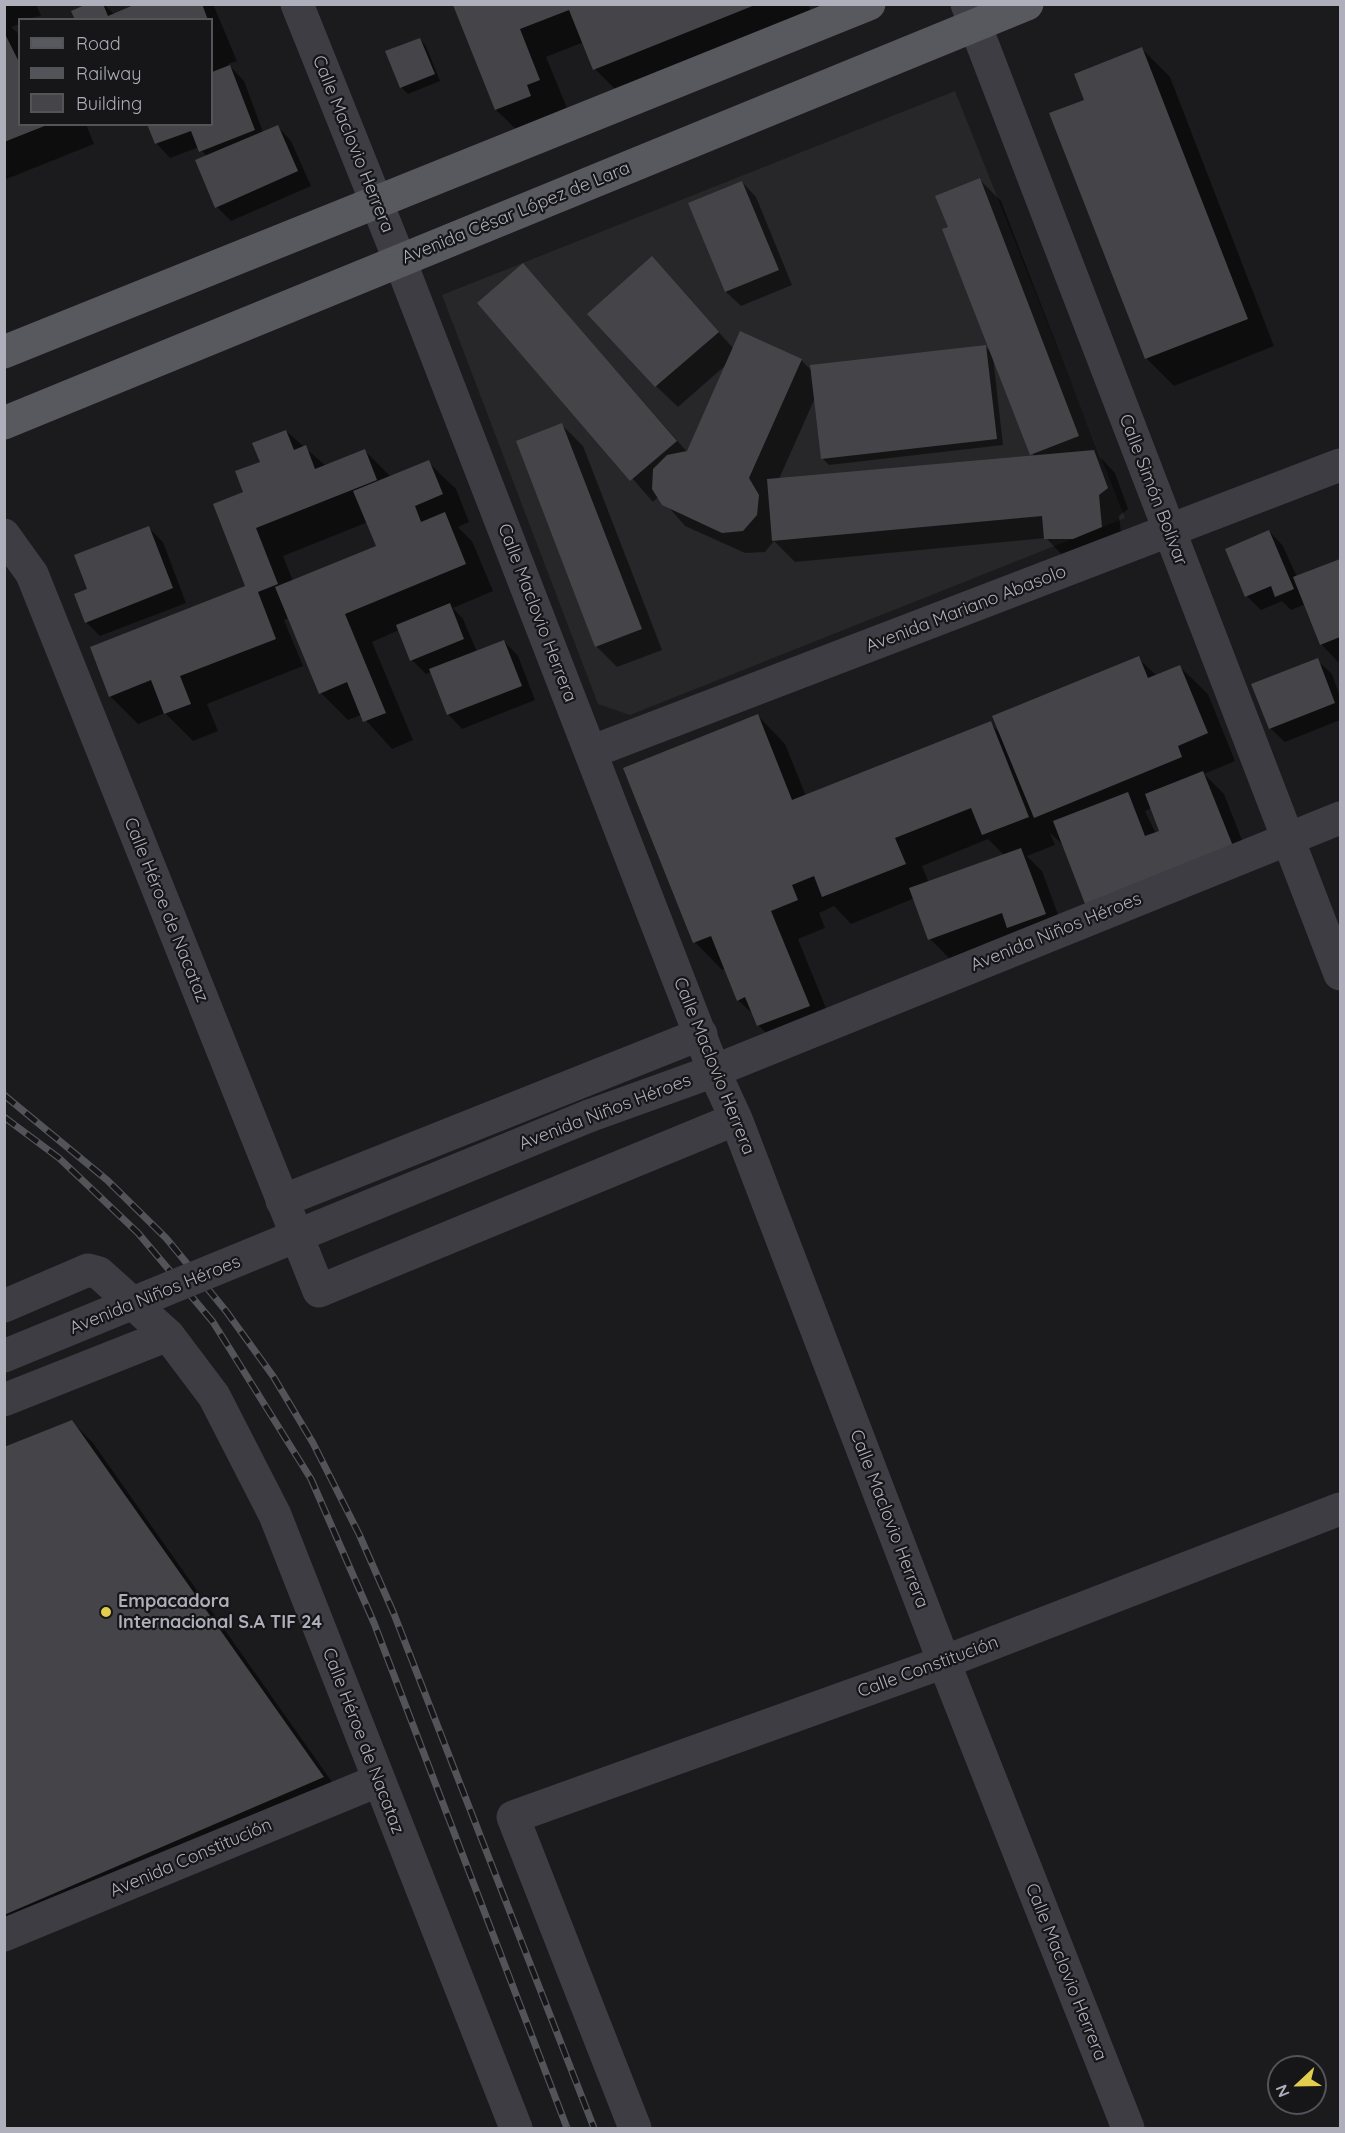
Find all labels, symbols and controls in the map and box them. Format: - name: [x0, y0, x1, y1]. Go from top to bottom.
- legend: [18, 18, 213, 126]
- text: Road: [76, 32, 121, 55]
- street label: Calle Maclovio Herrera: [308, 52, 398, 236]
- text: Railway: [76, 62, 142, 85]
- text: Building: [76, 92, 142, 115]
- street label: Avenida César López de Lara: [399, 157, 633, 269]
- street label: Calle Simón Bolívar: [1114, 411, 1192, 569]
- street label: Calle Maclovio Herrera: [493, 521, 581, 705]
- street label: Avenida Mariano Abasolo: [863, 561, 1069, 657]
- street label: Calle Héroe de Nacataz: [119, 814, 213, 1006]
- street label: Avenida Niños Héroes: [967, 888, 1145, 976]
- street label: Calle Maclovio Herrera: [669, 974, 759, 1158]
- street label: Avenida Niños Héroes: [516, 1069, 694, 1155]
- street label: Avenida Niños Héroes: [66, 1251, 244, 1339]
- street label: Calle Maclovio Herrera: [845, 1427, 933, 1611]
- place label: Empacadora Internacional S.A TIF 24: [118, 1591, 322, 1634]
- marker: Empacadora Internacional S.A TIF 24: [99, 1605, 113, 1619]
- street label: Calle Constitución: [855, 1632, 1001, 1702]
- street label: Calle Héroe de Nacataz: [318, 1645, 408, 1837]
- street label: Avenida Constitución: [107, 1814, 275, 1902]
- street label: Calle Maclovio Herrera: [1021, 1880, 1111, 2064]
- north arrow: [1267, 2055, 1327, 2115]
- text: N: [1271, 2082, 1294, 2100]

